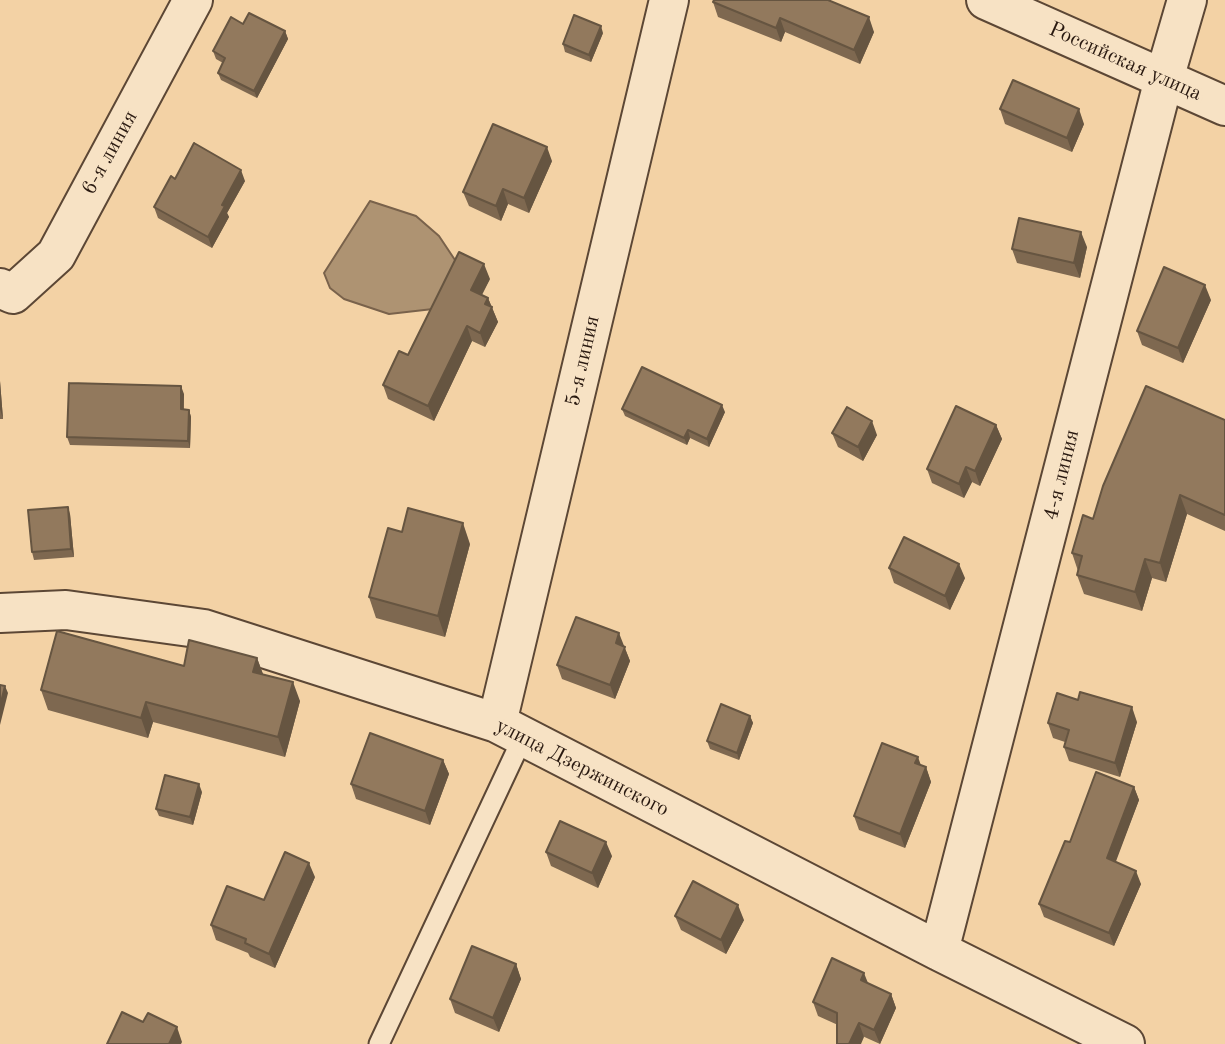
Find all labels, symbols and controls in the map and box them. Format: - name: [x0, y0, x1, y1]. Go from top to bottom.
- street label: Российская улица: [1044, 17, 1206, 107]
- street label: 6-я линия: [77, 107, 143, 199]
- street label: 5-я линия: [560, 313, 606, 409]
- street label: 4-я линия: [1039, 427, 1085, 523]
- street label: улица Дзержинского: [491, 713, 673, 823]

